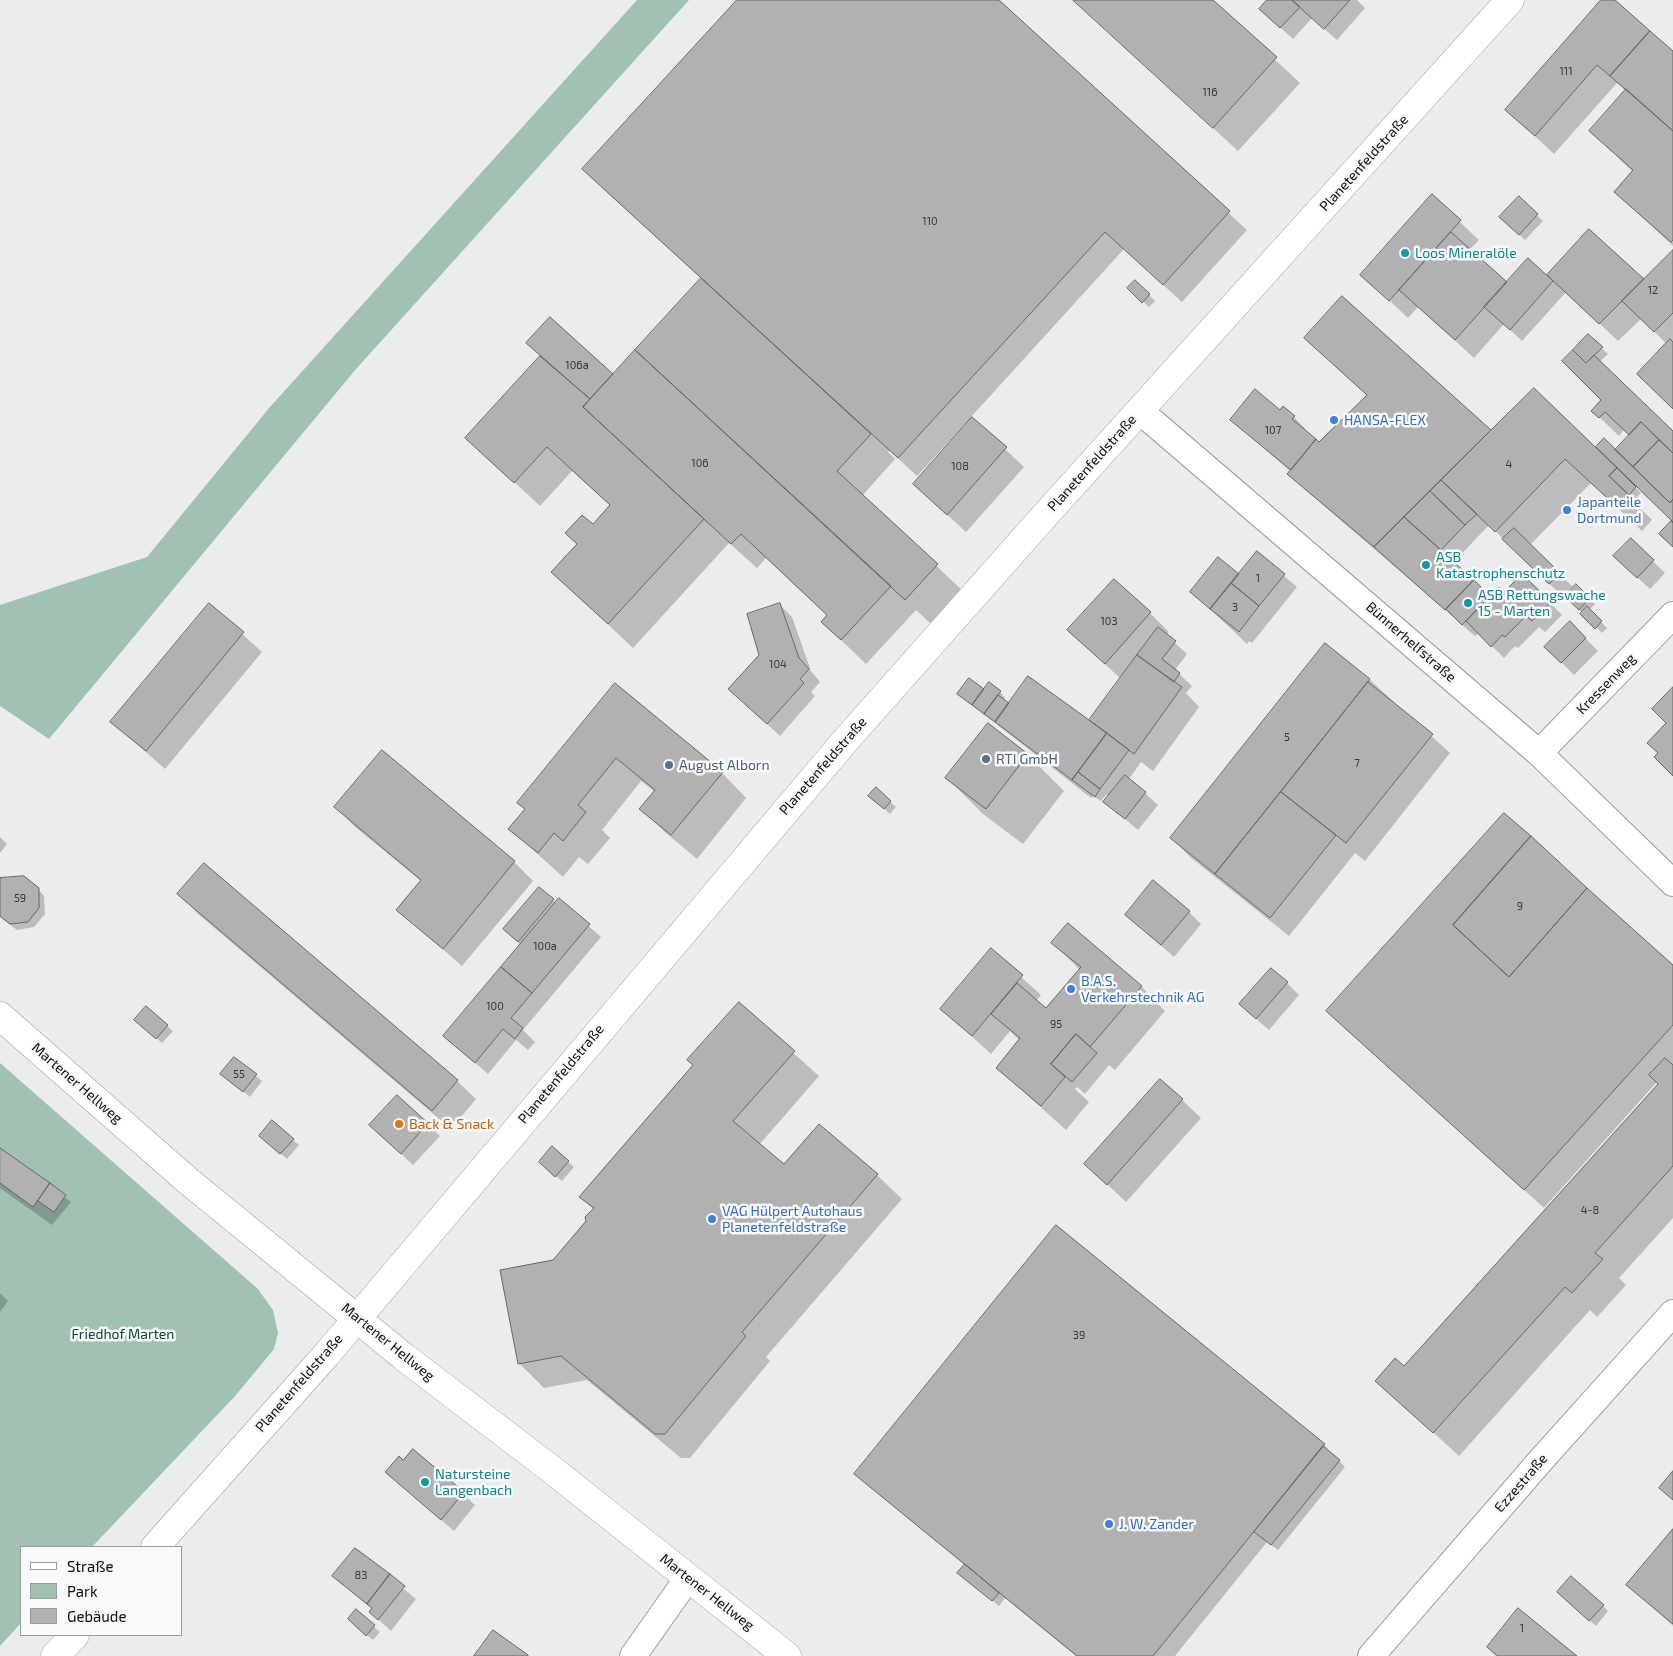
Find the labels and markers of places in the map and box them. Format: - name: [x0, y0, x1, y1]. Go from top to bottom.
- place label: Loos Mineralöle: [1415, 245, 1517, 261]
- marker: Loos Mineralöle: [1399, 247, 1411, 259]
- place label: HANSA-FLEX: [1344, 412, 1426, 428]
- marker: HANSA-FLEX: [1328, 414, 1340, 426]
- place label: Japanteile Dortmund: [1577, 494, 1642, 526]
- marker: Japanteile Dortmund: [1561, 504, 1573, 516]
- place label: ASB Katastrophenschutz: [1436, 549, 1565, 582]
- marker: ASB Katastrophenschutz: [1420, 559, 1432, 571]
- place label: ASB Rettungswache 15 - Marten: [1478, 587, 1606, 620]
- marker: ASB Rettungswache 15 - Marten: [1462, 597, 1474, 609]
- place label: RTI GmbH: [996, 751, 1058, 767]
- marker: RTI GmbH: [980, 753, 992, 765]
- place label: August Alborn: [679, 757, 770, 773]
- marker: August Alborn: [663, 759, 675, 771]
- place label: B.A.S. Verkehrstechnik AG: [1081, 973, 1205, 1006]
- marker: B.A.S. Verkehrstechnik AG: [1065, 983, 1077, 995]
- place label: Back & Snack: [409, 1116, 494, 1132]
- marker: Back & Snack: [393, 1118, 405, 1130]
- place label: VAG Hülpert Autohaus Planetenfeldstraße: [722, 1203, 863, 1236]
- marker: VAG Hülpert Autohaus Planetenfeldstraße: [706, 1213, 718, 1225]
- place label: Natursteine Langenbach: [435, 1466, 512, 1498]
- marker: Natursteine Langenbach: [419, 1476, 431, 1488]
- place label: J. W. Zander: [1119, 1516, 1194, 1532]
- marker: J. W. Zander: [1103, 1518, 1115, 1530]

